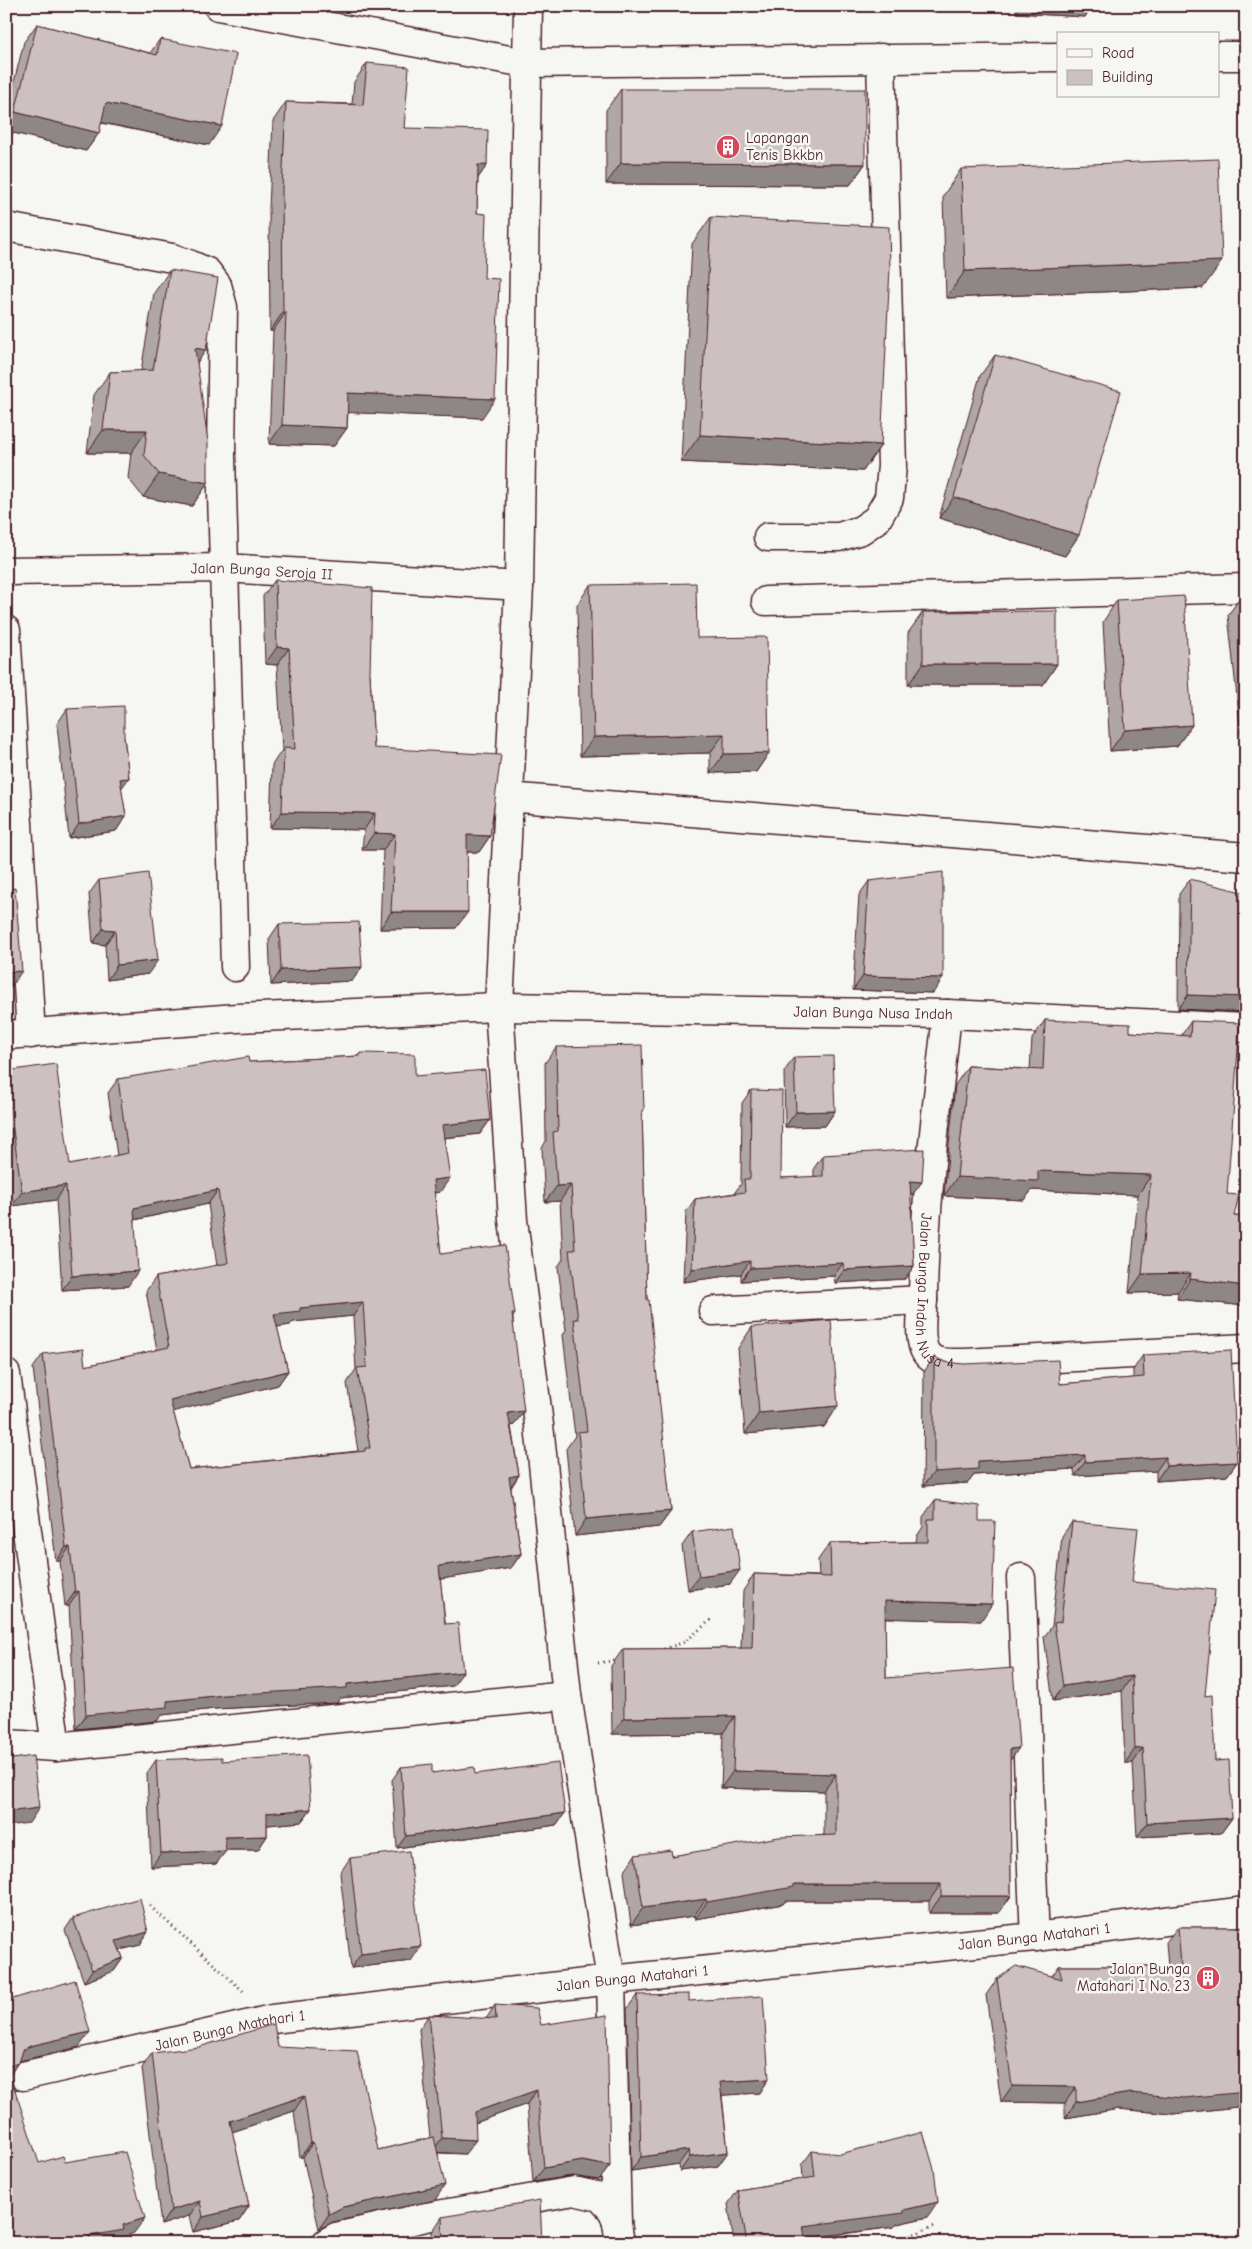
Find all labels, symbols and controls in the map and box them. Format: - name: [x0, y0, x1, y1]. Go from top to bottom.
- legend: [1057, 32, 1220, 98]
- text: Road: [1102, 44, 1134, 62]
- text: Building: [1102, 68, 1153, 86]
- place label: Lapangan Tenis Bkkbn: [746, 129, 823, 164]
- building icon: Lapangan Tenis Bkkbn: [715, 134, 741, 160]
- street label: Jalan Bunga Seroja II: [191, 559, 334, 584]
- street label: Jalan Bunga Nusa Indah: [793, 1003, 953, 1023]
- street label: Jalan Bunga Indah Nusa 4: [912, 1212, 954, 1372]
- street label: Jalan Bunga Matahari 1: [957, 1919, 1111, 1954]
- place label: Jalan Bunga Matahari I No. 23: [1077, 1960, 1190, 1995]
- street label: Jalan Bunga Matahari 1: [555, 1961, 709, 1995]
- building icon: Jalan Bunga Matahari I No. 23: [1195, 1965, 1221, 1991]
- street label: Jalan Bunga Matahari 1: [153, 2006, 306, 2055]

